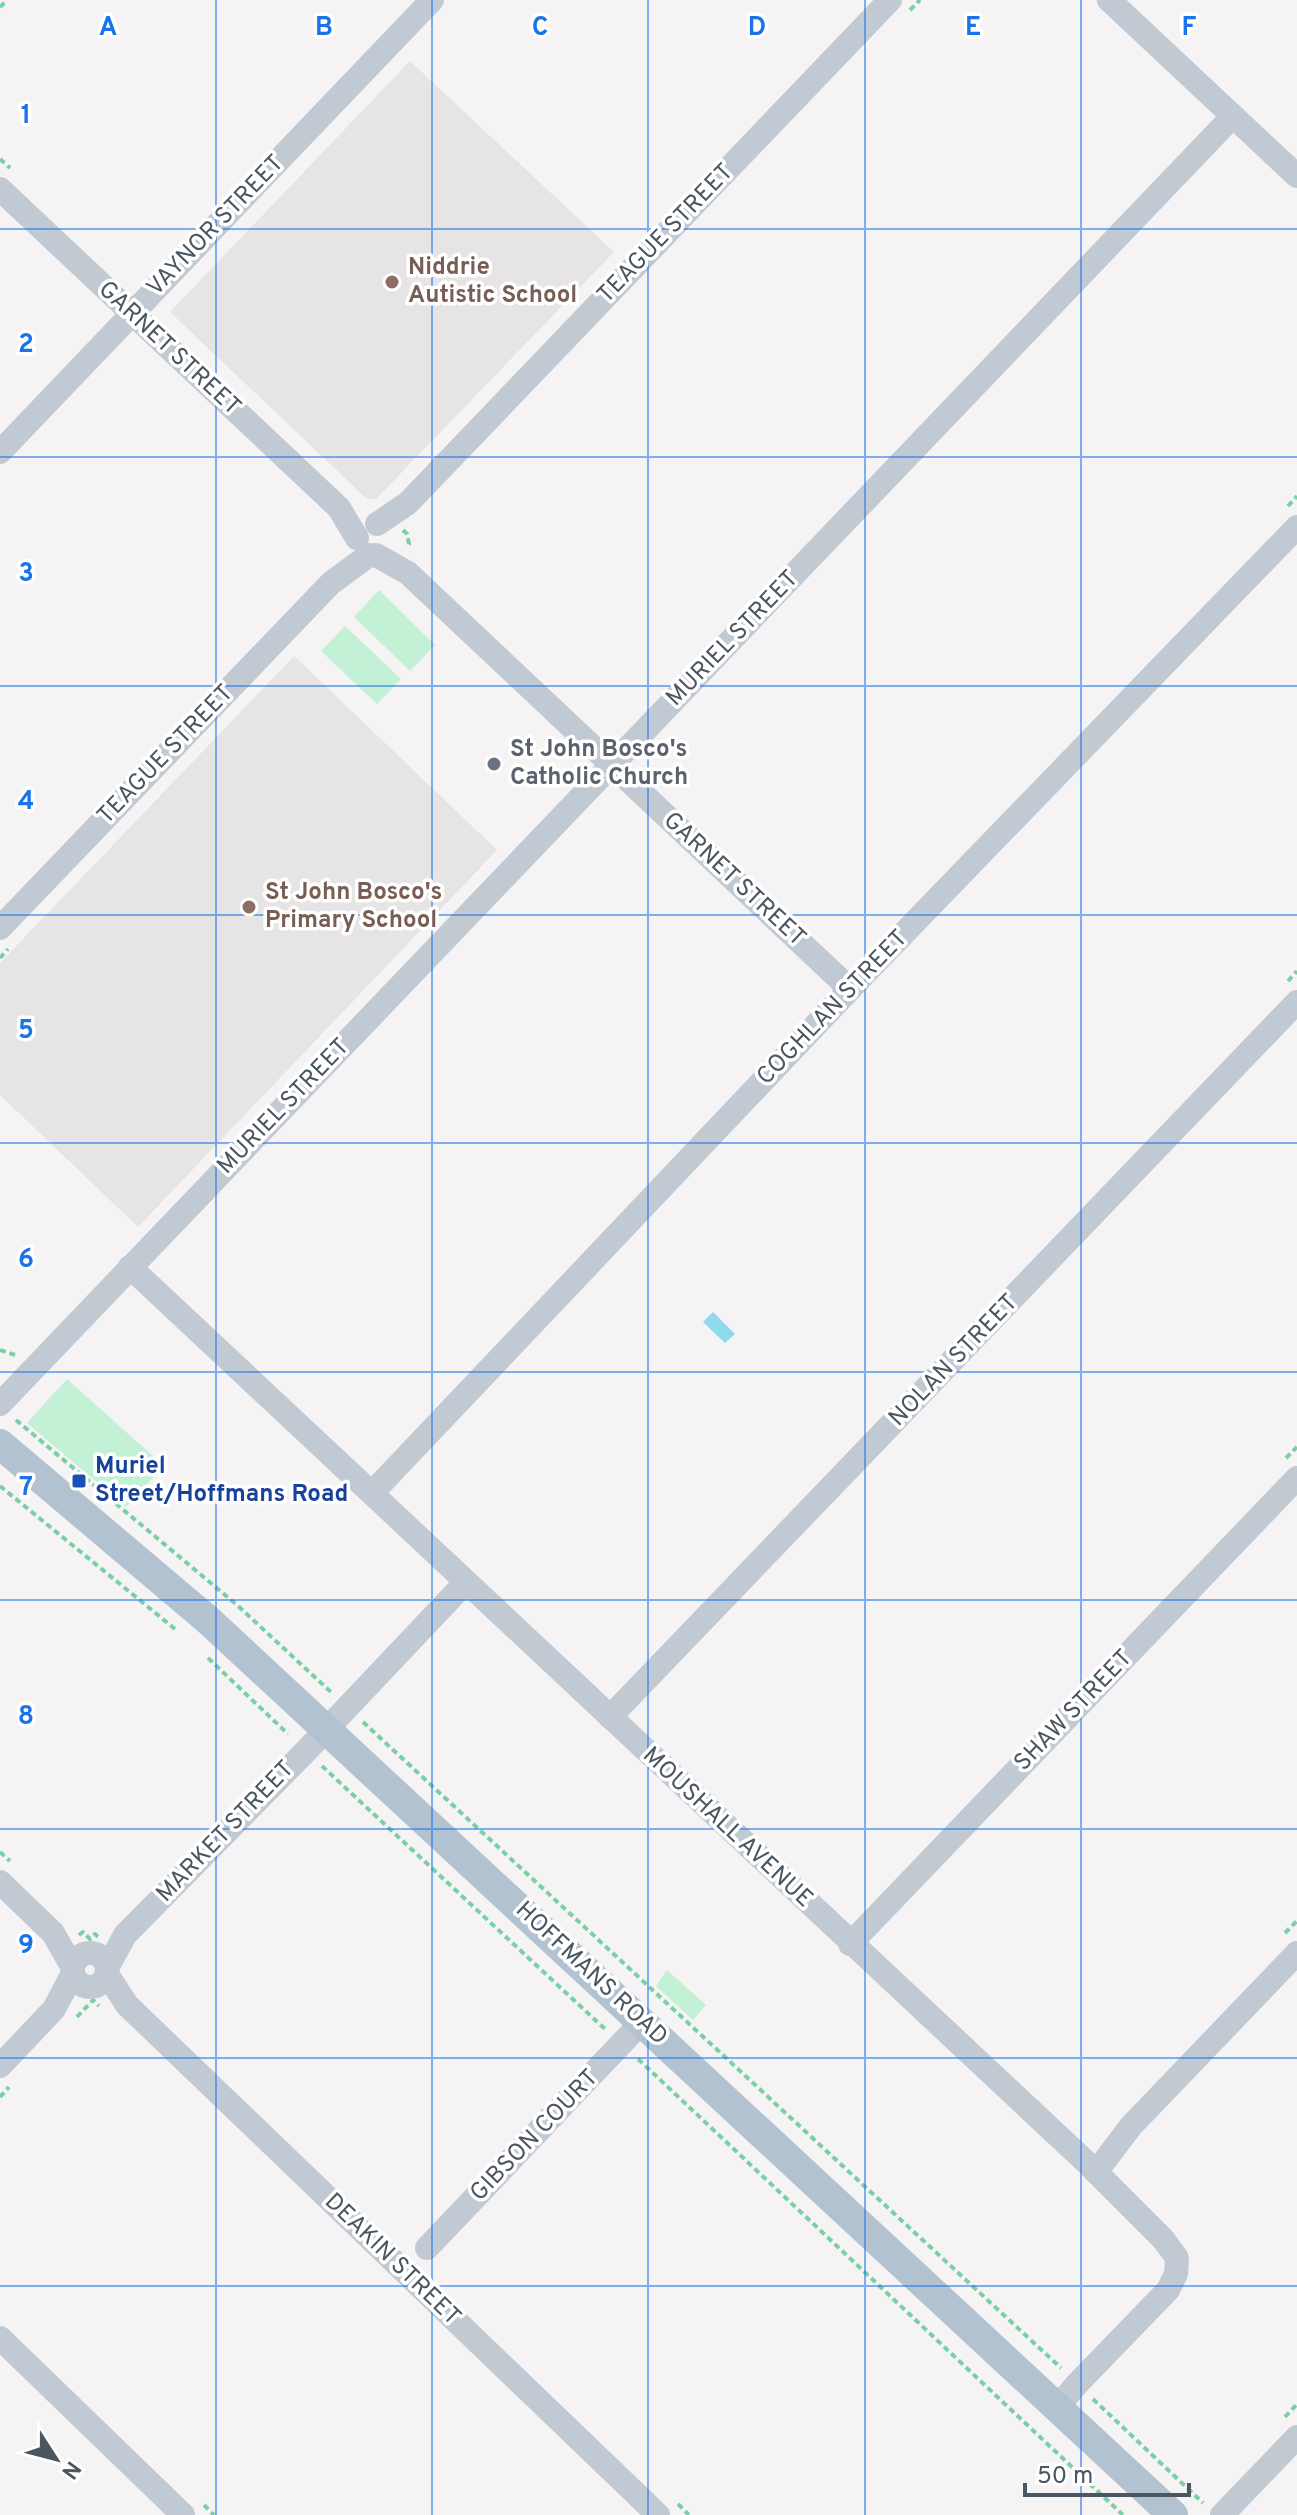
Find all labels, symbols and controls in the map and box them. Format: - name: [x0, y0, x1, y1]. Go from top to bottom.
- text: A: [99, 12, 117, 45]
- text: B: [315, 12, 333, 45]
- text: C: [532, 12, 548, 45]
- text: D: [748, 12, 766, 45]
- text: E: [965, 12, 981, 45]
- text: F: [1182, 12, 1197, 45]
- text: 1: [21, 100, 31, 133]
- street label: VAYNOR STREET: [141, 149, 291, 303]
- street label: TEAGUE STREET: [592, 158, 740, 310]
- place label: Niddrie Autistic School: [408, 253, 577, 311]
- marker: Niddrie Autistic School: [383, 273, 401, 291]
- street label: GARNET STREET: [91, 275, 247, 423]
- text: 2: [18, 329, 34, 362]
- text: 3: [18, 558, 34, 591]
- street label: MURIEL STREET: [661, 565, 805, 713]
- street label: TEAGUE STREET: [92, 679, 240, 831]
- place label: St John Bosco's Catholic Church: [510, 735, 688, 793]
- marker: St John Bosco's Catholic Church: [485, 755, 503, 773]
- text: 4: [18, 786, 34, 819]
- street label: GARNET STREET: [656, 806, 812, 954]
- place label: St John Bosco's Primary School: [265, 878, 442, 936]
- marker: St John Bosco's Primary School: [240, 898, 258, 916]
- street label: COGHLAN STREET: [751, 924, 915, 1092]
- text: 5: [18, 1015, 34, 1048]
- street label: MURIEL STREET: [212, 1033, 356, 1181]
- text: 6: [18, 1244, 34, 1277]
- street label: NOLAN STREET: [883, 1288, 1025, 1434]
- place label: Muriel Street/Hoffmans Road: [95, 1452, 348, 1510]
- text: 7: [19, 1472, 33, 1505]
- marker: Muriel Street/Hoffmans Road: [70, 1472, 88, 1490]
- street label: SHAW STREET: [1008, 1644, 1140, 1778]
- text: 8: [18, 1701, 34, 1734]
- street label: MOUSHALL AVENUE: [636, 1741, 818, 1915]
- street label: MARKET STREET: [151, 1755, 301, 1909]
- street label: HOFFMANS ROAD: [509, 1896, 673, 2052]
- text: 9: [18, 1930, 34, 1963]
- street label: GIBSON COURT: [464, 2064, 606, 2208]
- street label: DEAKIN STREET: [318, 2187, 466, 2333]
- north arrow: [16, 2419, 96, 2499]
- scale bar: [1025, 2447, 1189, 2497]
- text: N: [55, 2455, 86, 2484]
- text: 50 m: [1037, 2462, 1093, 2492]

